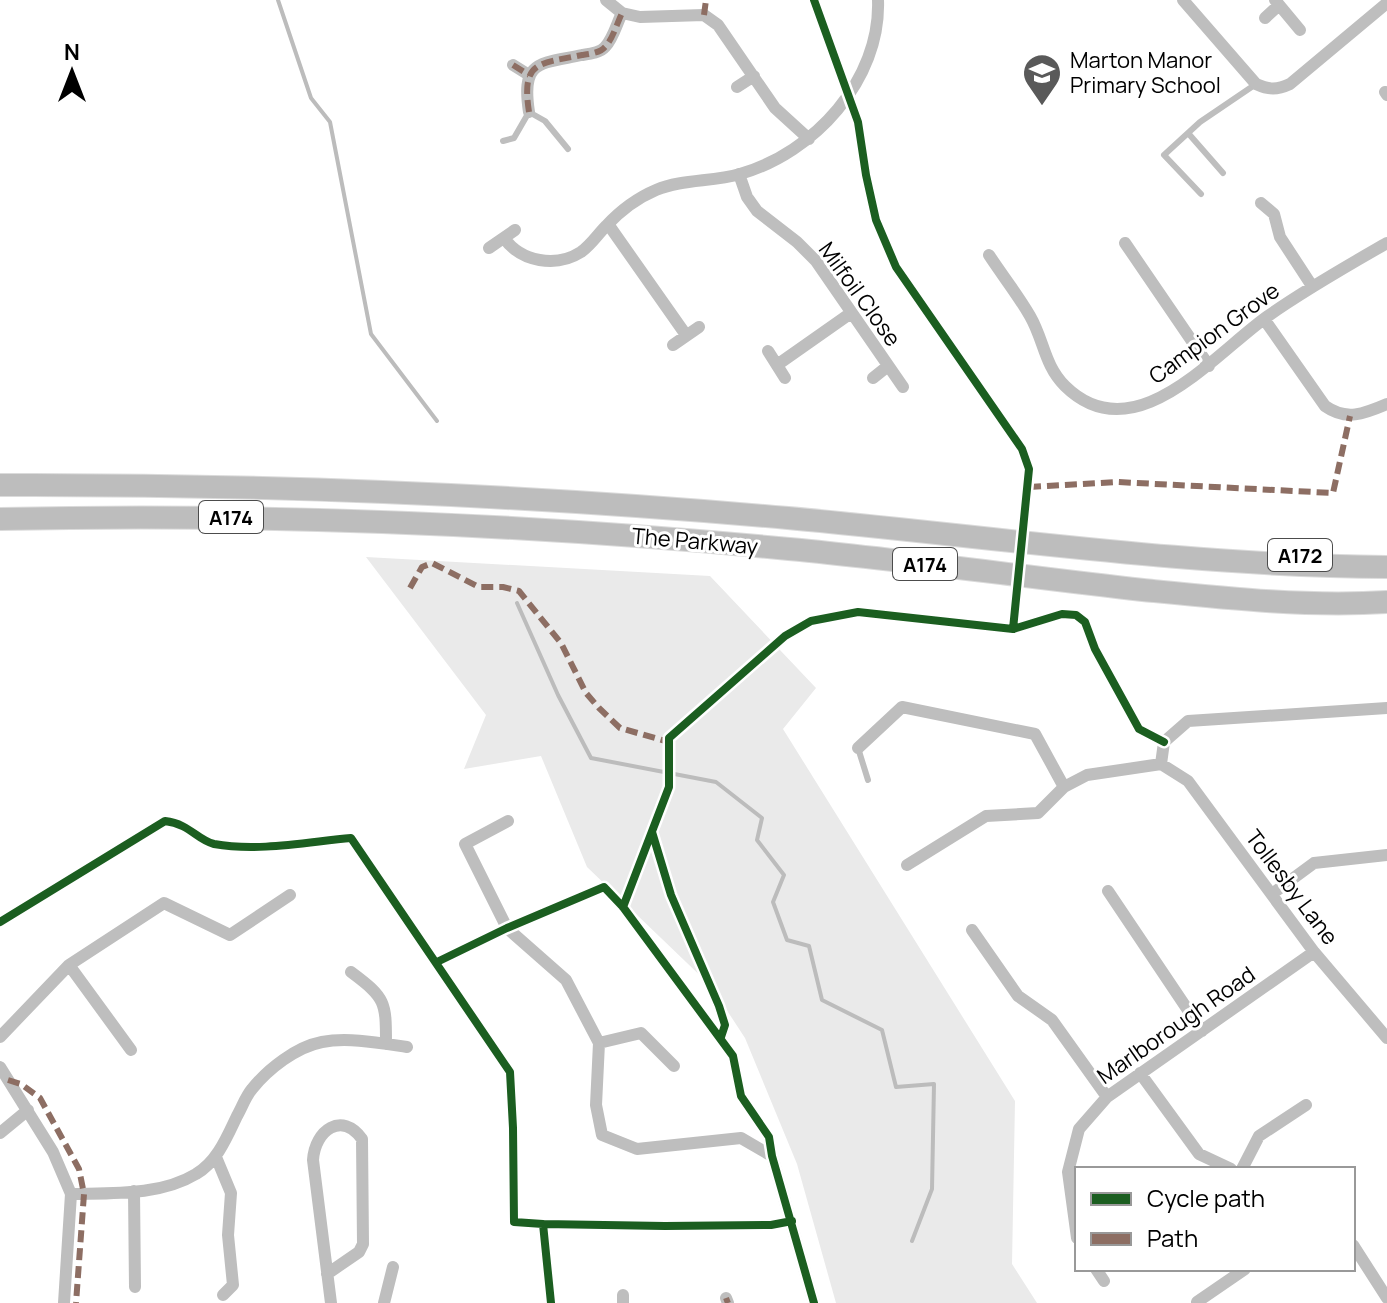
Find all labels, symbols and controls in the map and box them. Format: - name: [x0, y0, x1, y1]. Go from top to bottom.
- north arrow: [32, 32, 112, 112]
- text: N: [64, 37, 80, 67]
- place label: Marton Manor Primary School: [1070, 45, 1221, 100]
- school or university icon: Marton Manor Primary School: [1021, 52, 1063, 107]
- street label: Milfoil Close: [812, 236, 908, 352]
- street label: Campion Grove: [1143, 275, 1285, 391]
- road number: A174: [199, 501, 263, 533]
- street label: The Parkway: [631, 521, 760, 561]
- road number: A172: [1268, 539, 1332, 571]
- road number: A174: [893, 548, 957, 580]
- street label: Tollesby Lane: [1239, 823, 1345, 951]
- street label: Marlborough Road: [1091, 959, 1261, 1091]
- legend: [1075, 1167, 1355, 1271]
- text: Cycle path: [1147, 1181, 1265, 1214]
- text: Path: [1147, 1221, 1198, 1254]

